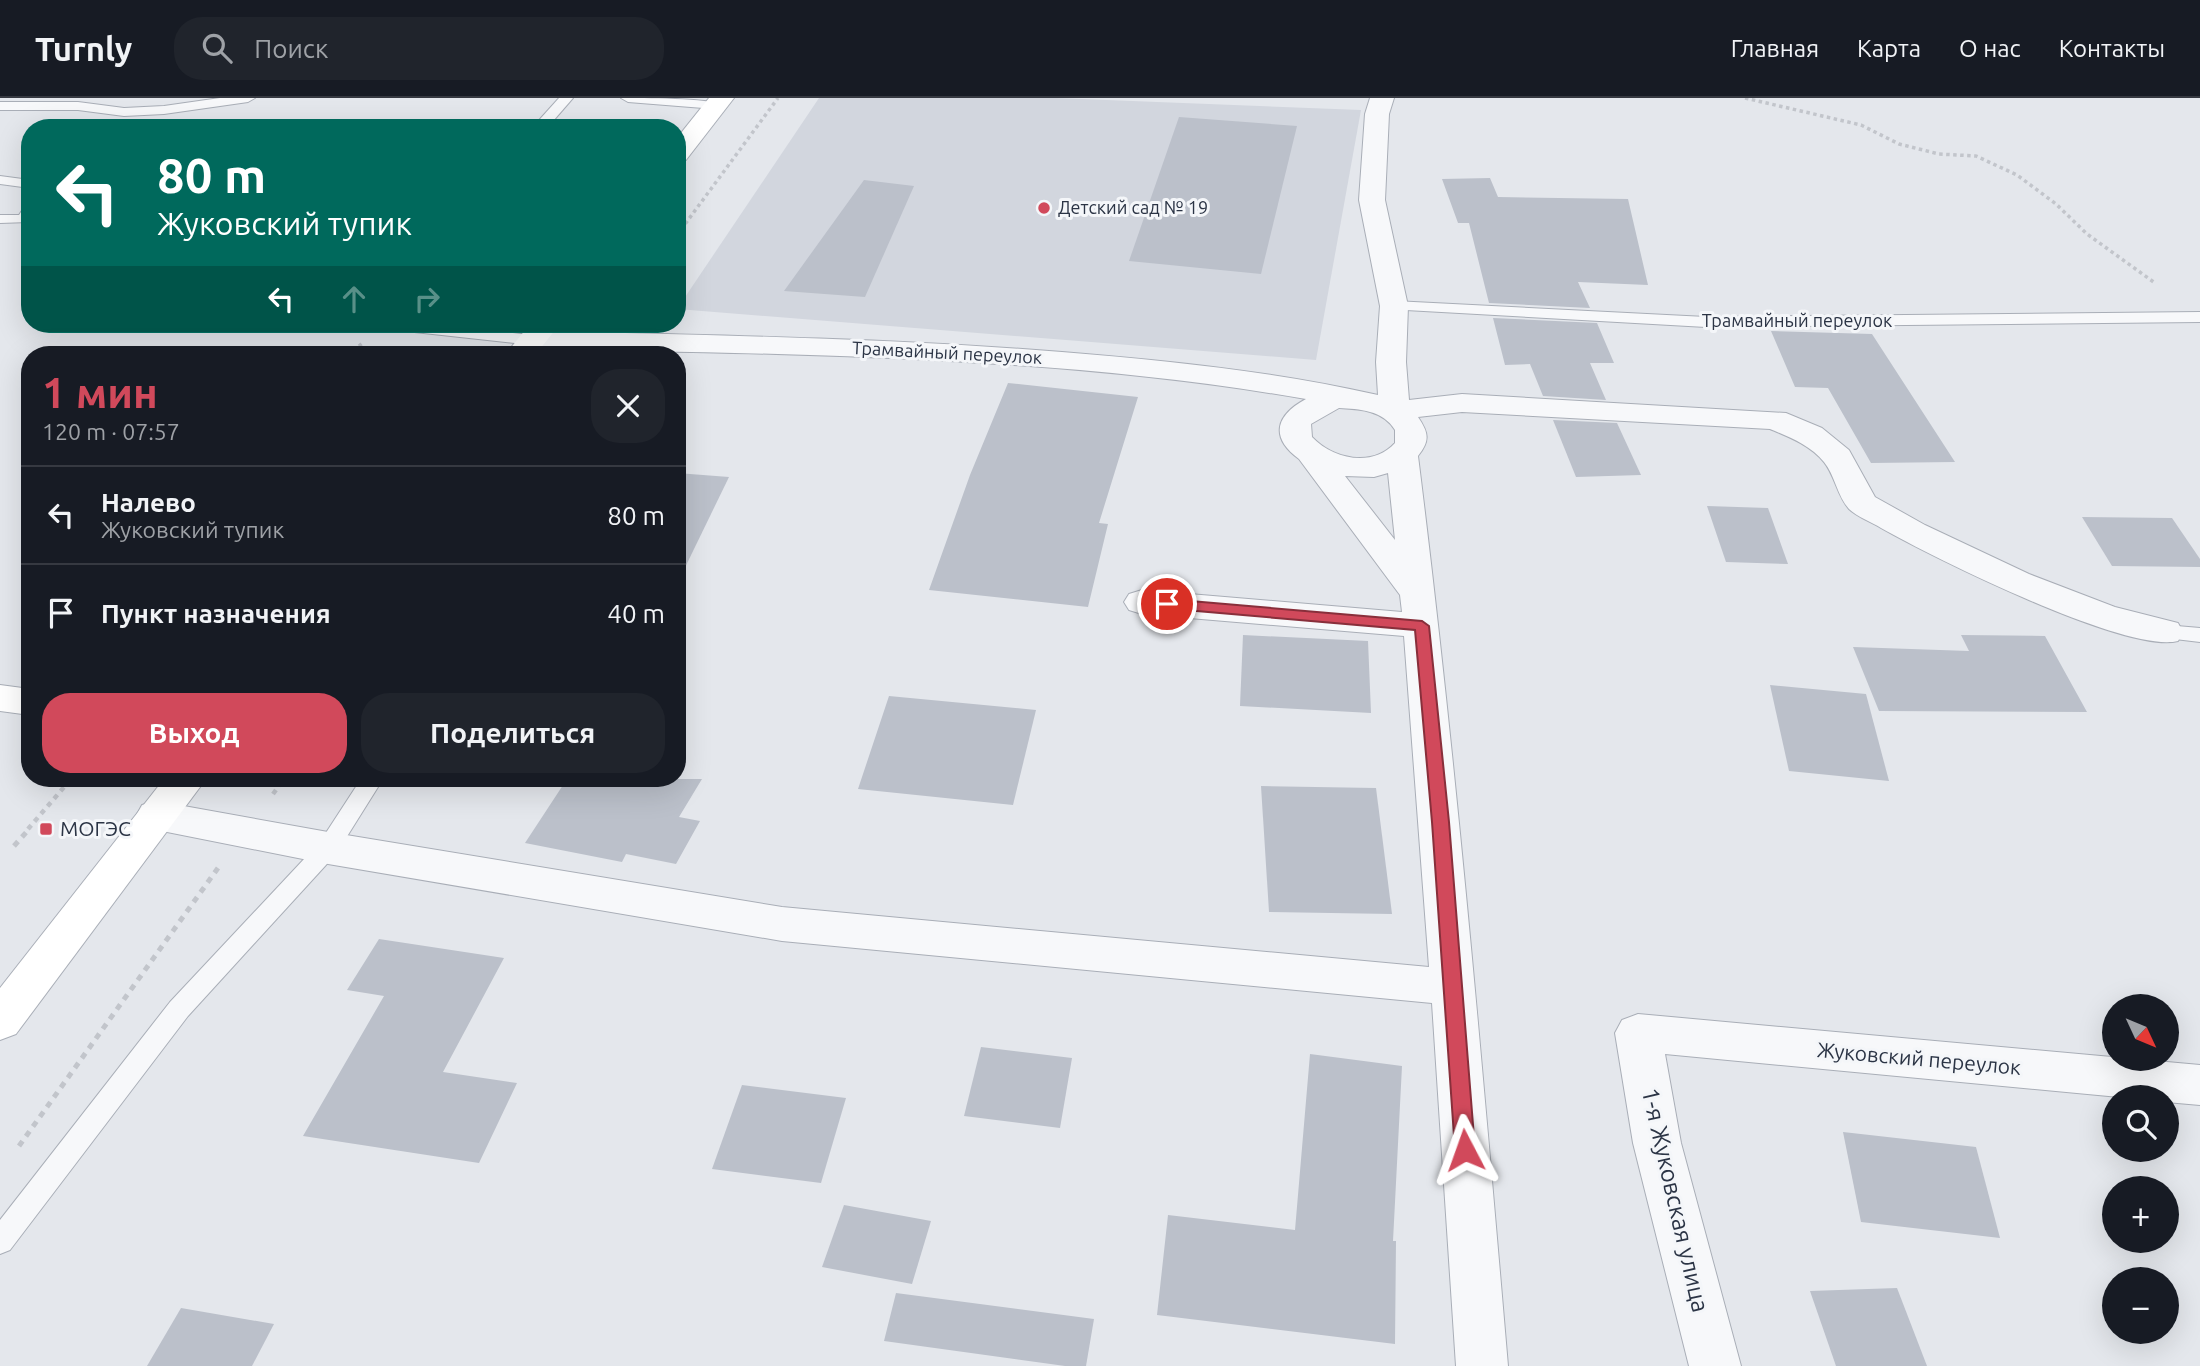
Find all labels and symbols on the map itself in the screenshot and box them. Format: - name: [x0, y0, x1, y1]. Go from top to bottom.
- place label: Детский сад № 19: [1058, 197, 1208, 217]
- marker: Детский сад № 19: [1036, 200, 1052, 216]
- street label: Трамвайный переулок: [1702, 310, 1892, 330]
- street label: Трамвайный переулок: [851, 337, 1043, 367]
- pin: [1137, 574, 1197, 634]
- place label: МОГЭС: [60, 816, 131, 840]
- marker: МОГЭС: [38, 821, 54, 837]
- north arrow: [2102, 994, 2179, 1071]
- street label: Жуковский переулок: [1816, 1037, 2022, 1079]
- street label: 1-я Жуковская улица: [1637, 1085, 1714, 1315]
- position arrow: [1428, 1113, 1502, 1187]

